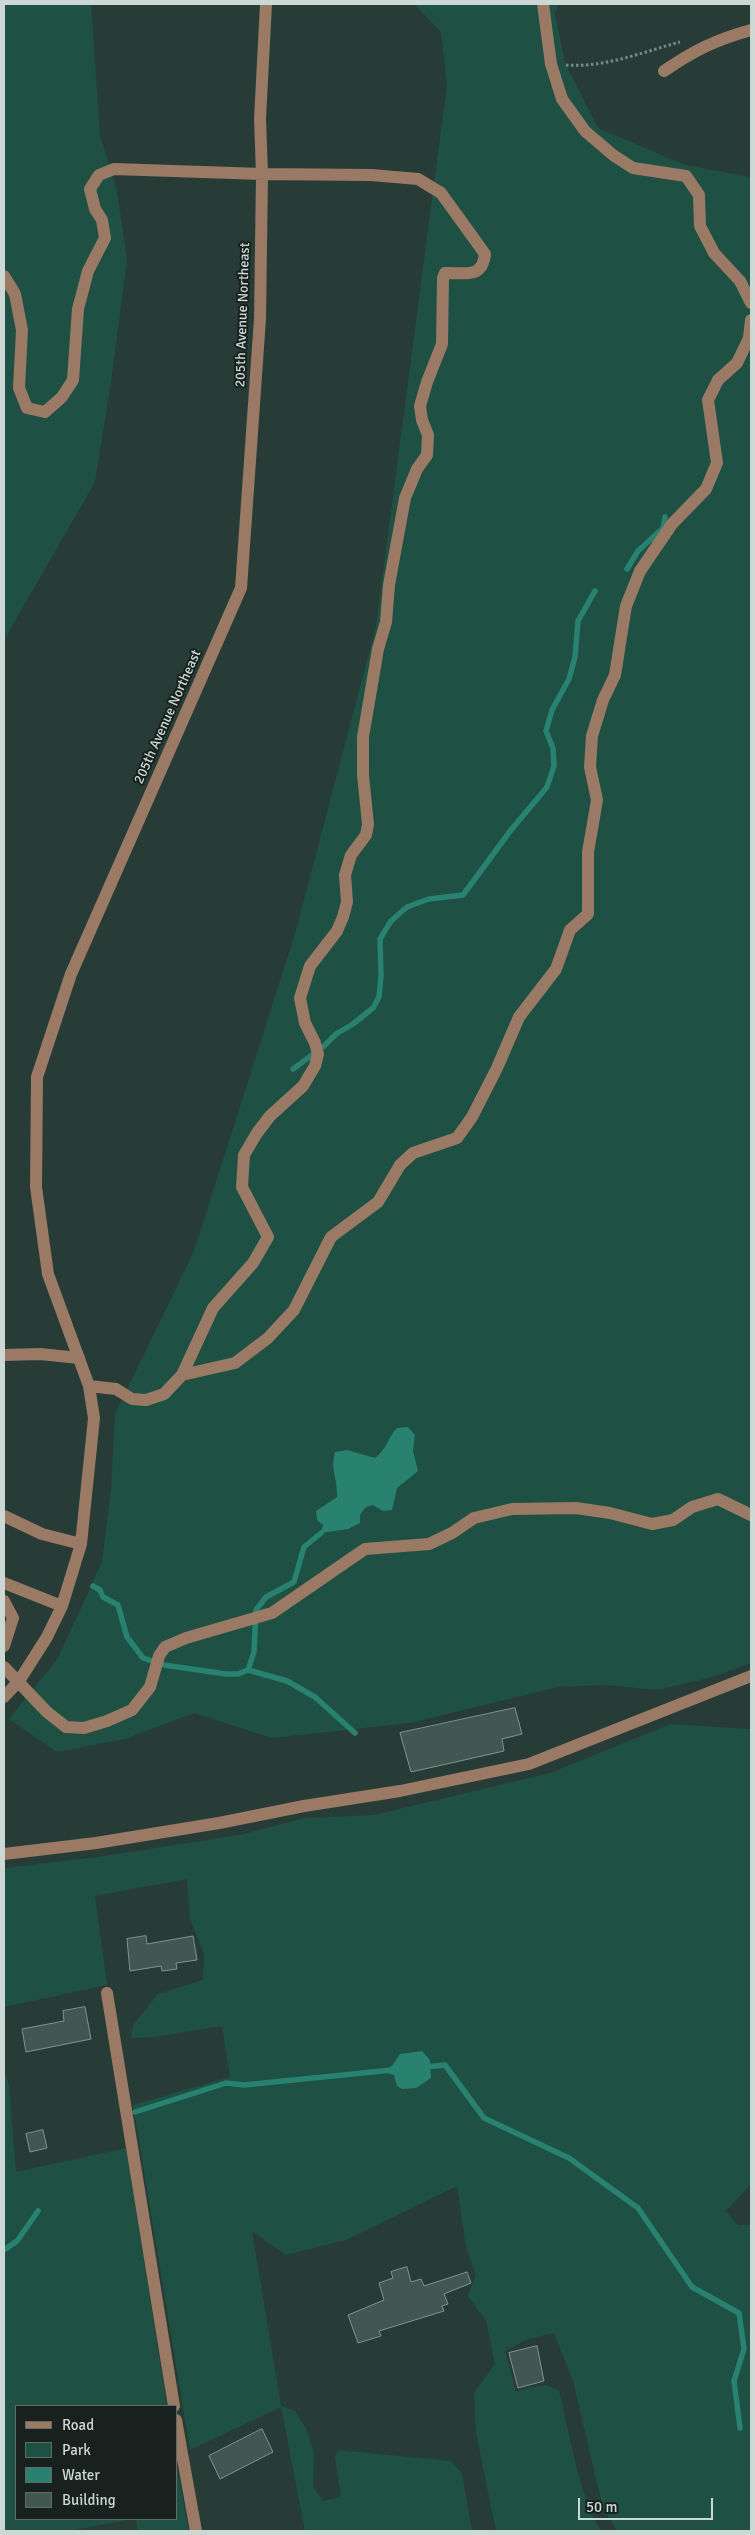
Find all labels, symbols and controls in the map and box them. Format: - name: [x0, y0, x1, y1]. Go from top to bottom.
- street label: 205th Avenue Northeast: [232, 242, 254, 388]
- street label: 205th Avenue Northeast: [131, 647, 205, 787]
- legend: [15, 2405, 178, 2520]
- text: Road: [62, 2416, 94, 2434]
- text: Park: [62, 2441, 91, 2459]
- text: Water: [62, 2466, 100, 2484]
- scale bar: [580, 2488, 715, 2520]
- text: Building: [62, 2491, 116, 2509]
- text: 50 m: [586, 2498, 617, 2516]

